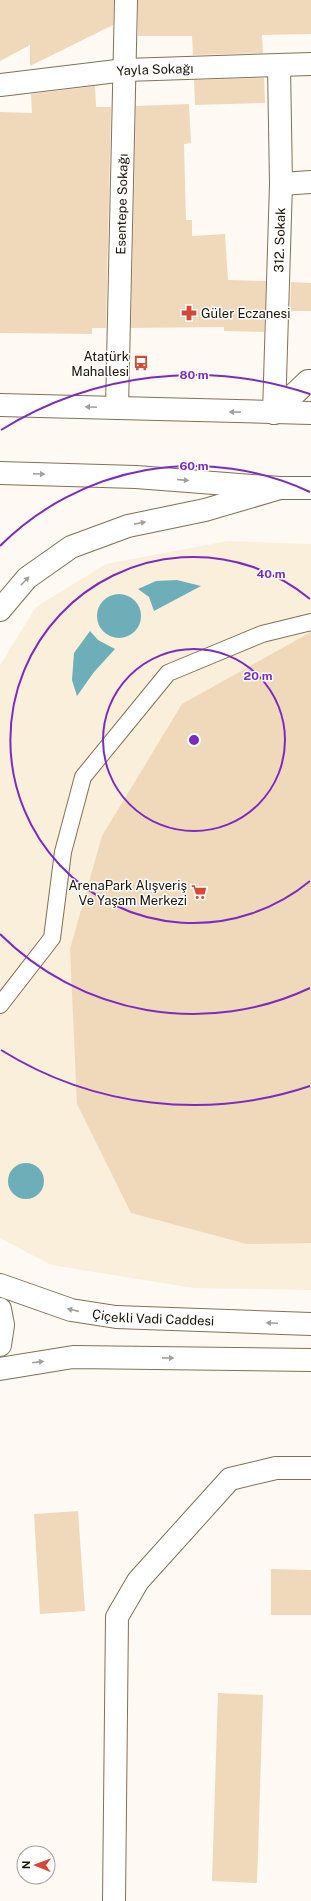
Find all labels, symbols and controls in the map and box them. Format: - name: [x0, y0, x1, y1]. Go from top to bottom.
- street label: Yayla Sokağı: [116, 60, 194, 78]
- street label: Esentepe Sokağı: [113, 153, 130, 255]
- street label: 312. Sokak: [271, 207, 288, 273]
- pharmacy icon: Güler Eczanesi: [180, 304, 198, 322]
- place label: Güler Eczanesi: [201, 306, 290, 321]
- place label: Atatürk Mahallesi: [71, 349, 129, 379]
- bus stop icon: Atatürk Mahallesi: [132, 354, 150, 372]
- text: 80 m: [179, 368, 209, 382]
- one-way arrow: [85, 404, 97, 411]
- one-way arrow: [228, 409, 241, 415]
- text: 60 m: [179, 459, 209, 473]
- one-way arrow: [33, 471, 46, 477]
- one-way arrow: [177, 477, 189, 484]
- one-way arrow: [134, 520, 146, 526]
- text: 40 m: [256, 567, 286, 581]
- one-way arrow: [21, 576, 30, 586]
- text: 20 m: [244, 669, 273, 683]
- centre of rings: [187, 733, 201, 747]
- place label: ArenaPark Alışveriş Ve Yaşam Merkezi: [68, 878, 187, 908]
- supermarket icon: ArenaPark Alışveriş Ve Yaşam Merkezi: [190, 883, 208, 901]
- one-way arrow: [67, 1306, 79, 1312]
- street label: Çiçekli Vadi Caddesi: [91, 1306, 215, 1328]
- one-way arrow: [265, 1320, 278, 1326]
- one-way arrow: [162, 1354, 174, 1361]
- one-way arrow: [32, 1359, 44, 1365]
- north arrow: [16, 1845, 56, 1885]
- text: N: [20, 1860, 32, 1869]

